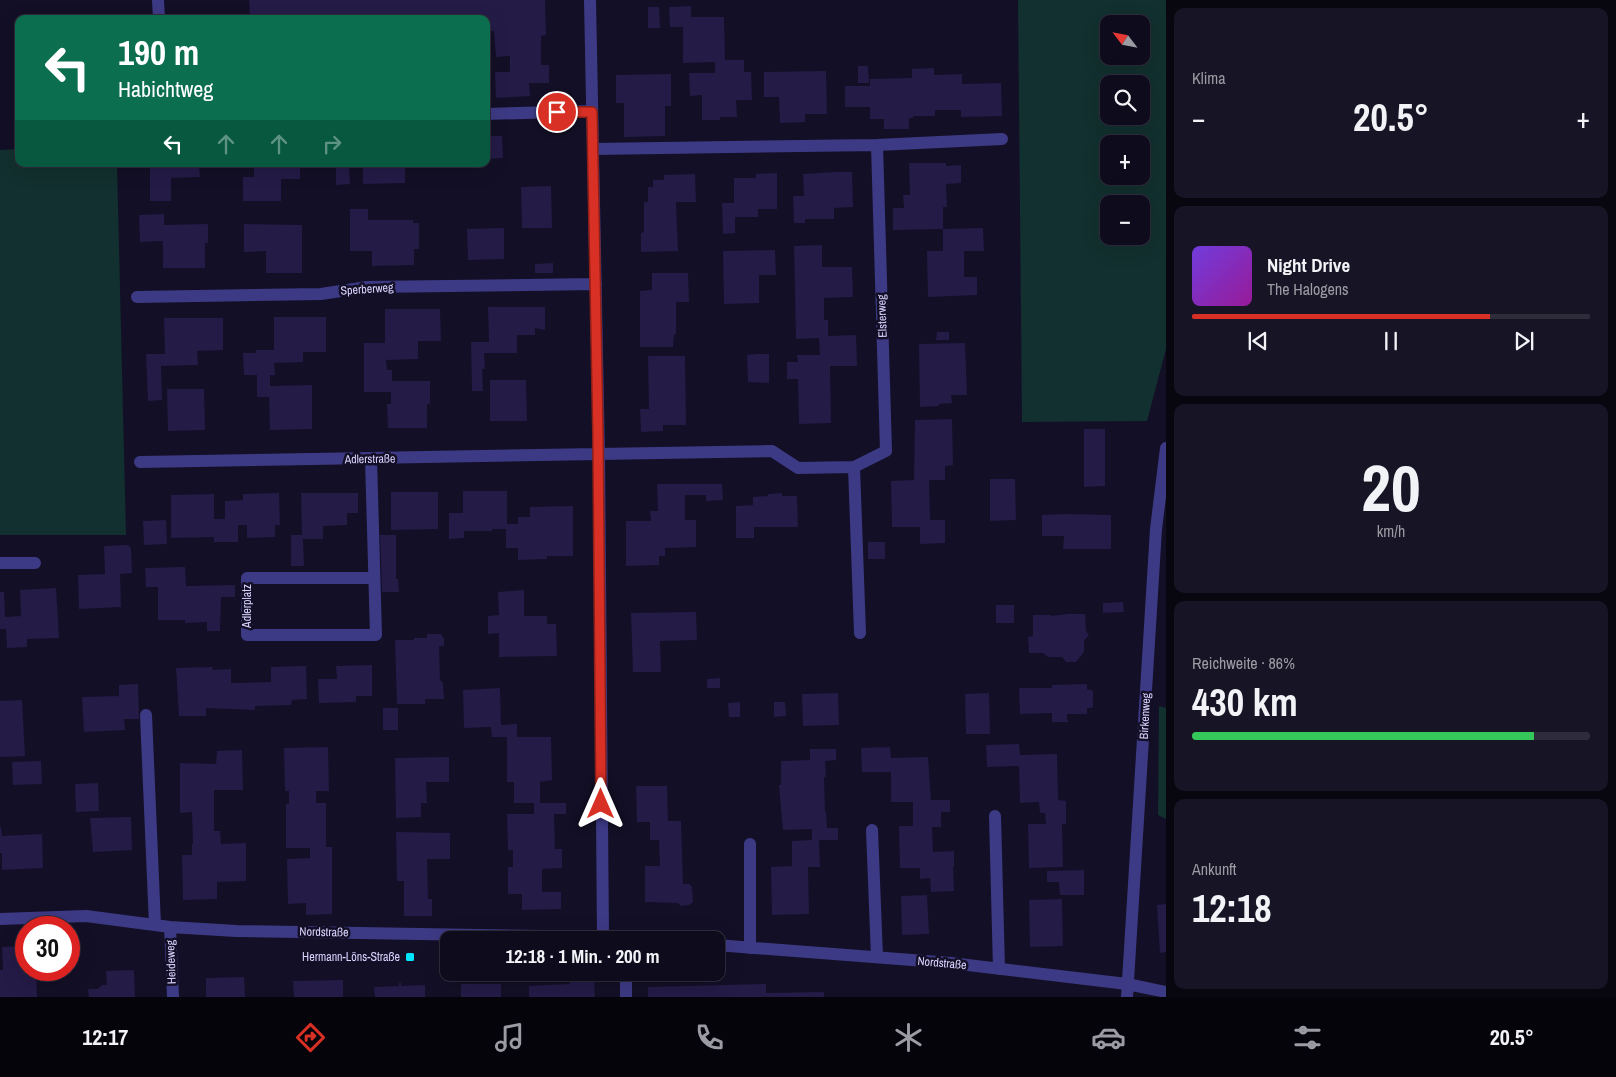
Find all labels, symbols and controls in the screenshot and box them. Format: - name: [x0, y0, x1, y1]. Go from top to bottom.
- north arrow: [1100, 15, 1150, 65]
- map controls: [1100, 15, 1150, 245]
- text: 190 m: [118, 29, 199, 76]
- icon: left: [35, 35, 100, 100]
- text: Klima: [1192, 67, 1226, 89]
- text: Habichtweg: [118, 74, 213, 104]
- button: search: [1100, 75, 1150, 125]
- pin: [536, 91, 578, 133]
- text: 20.5°: [1353, 92, 1429, 143]
- icon: arrive: [543, 98, 571, 126]
- text: −: [1192, 99, 1205, 137]
- text: +: [1577, 99, 1590, 137]
- icon: left: [159, 130, 187, 158]
- icon: ahead: [212, 130, 240, 158]
- icon: ahead: [265, 130, 293, 158]
- icon: right: [318, 130, 346, 158]
- button: +: [1100, 135, 1150, 185]
- button: −: [1100, 195, 1150, 245]
- text: Night Drive: [1267, 252, 1350, 278]
- text: The Halogens: [1267, 278, 1349, 300]
- street label: Sperberweg: [340, 279, 395, 299]
- street label: Elsterweg: [873, 294, 891, 338]
- icon: previous: [1244, 327, 1272, 355]
- icon: pause: [1377, 327, 1405, 355]
- icon: next: [1510, 327, 1538, 355]
- text: 20: [1361, 444, 1421, 531]
- street label: Adlerstraße: [343, 451, 396, 467]
- text: km/h: [1377, 520, 1405, 542]
- street label: Adlerplatz: [239, 584, 255, 629]
- text: Reichweite · 86%: [1192, 652, 1295, 674]
- text: 430 km: [1192, 677, 1298, 728]
- street label: Birkenweg: [1136, 692, 1154, 740]
- position arrow: [574, 777, 626, 829]
- text: Ankunft: [1192, 858, 1237, 880]
- text: 12:18: [1192, 883, 1272, 934]
- speed limit sign: 30: [15, 916, 80, 981]
- street label: Nordstraße: [299, 924, 349, 940]
- street label: Heideweg: [162, 939, 180, 984]
- text: 12:18 · 1 Min. · 200 m: [505, 943, 660, 969]
- place label: Hermann-Löns-Straße: [302, 949, 400, 965]
- marker: Hermann-Löns-Straße: [404, 951, 416, 963]
- street label: Nordstraße: [917, 953, 967, 973]
- icon: directions: [293, 1020, 328, 1055]
- icon: music: [492, 1020, 527, 1055]
- icon: phone: [692, 1020, 727, 1055]
- icon: climate: [891, 1020, 926, 1055]
- icon: car: [1091, 1020, 1126, 1055]
- icon: filters: [1290, 1020, 1325, 1055]
- text: 12:17: [82, 1022, 128, 1052]
- text: 20.5°: [1490, 1022, 1534, 1052]

